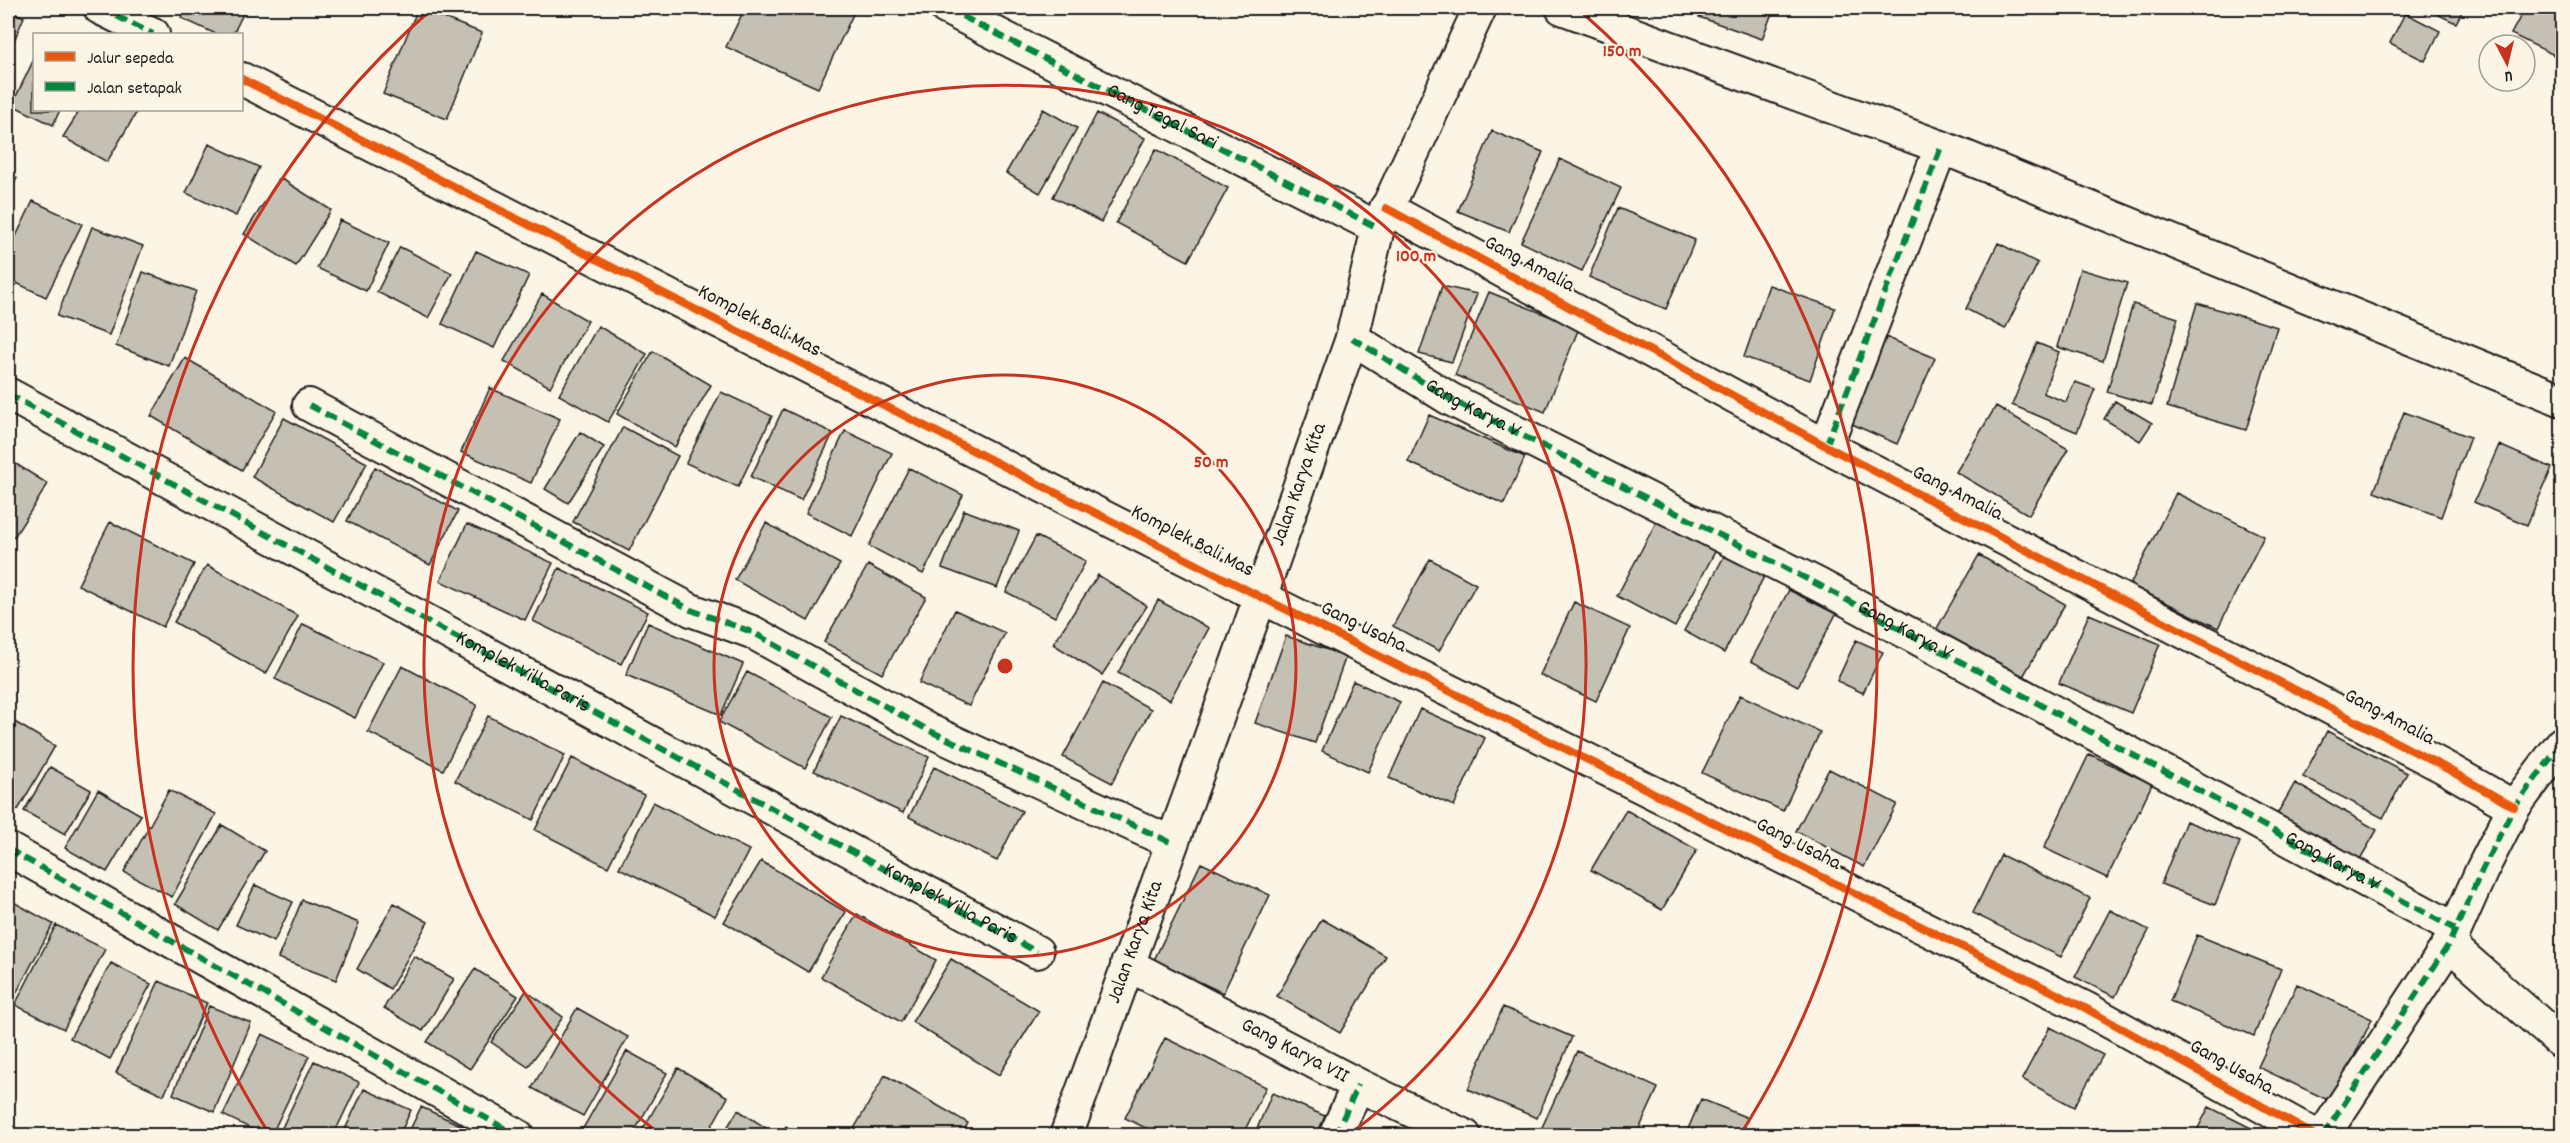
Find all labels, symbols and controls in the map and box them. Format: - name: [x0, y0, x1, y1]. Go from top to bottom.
- legend: [33, 33, 243, 111]
- north arrow: [2477, 33, 2537, 93]
- text: 150 m: [1603, 40, 1641, 65]
- text: Jalur sepeda: [87, 47, 174, 72]
- text: U: [2503, 64, 2514, 87]
- text: Jalan setapak: [87, 77, 182, 102]
- street label: Gang Tegal Sari: [1101, 77, 1223, 159]
- street label: Gang Amalia: [1478, 229, 1581, 302]
- text: 100 m: [1396, 245, 1436, 270]
- street label: Komplek Bali Mas: [692, 278, 826, 366]
- street label: Gang Karya V: [1418, 372, 1525, 447]
- street label: Jalan Karya Kita: [1264, 418, 1336, 550]
- text: 50 m: [1194, 451, 1228, 476]
- street label: Gang Amalia: [1906, 458, 2009, 530]
- street label: Komplek Bali Mas: [1125, 498, 1259, 586]
- street label: Gang Karya V: [1851, 593, 1958, 669]
- street label: Gang Usaha: [1315, 594, 1412, 662]
- street label: Komplek Villa Paris: [449, 624, 595, 722]
- centre of rings: [995, 656, 1015, 676]
- street label: Gang Amalia: [2338, 682, 2441, 755]
- street label: Gang Usaha: [1750, 811, 1847, 880]
- street label: Gang Karya V: [2279, 824, 2385, 901]
- street label: Komplek Villa Paris: [877, 856, 1022, 953]
- street label: Jalan Karya Kita: [1100, 876, 1173, 1008]
- street label: Gang Karya VII: [1235, 1011, 1354, 1093]
- street label: Gang Usaha: [2183, 1032, 2280, 1104]

